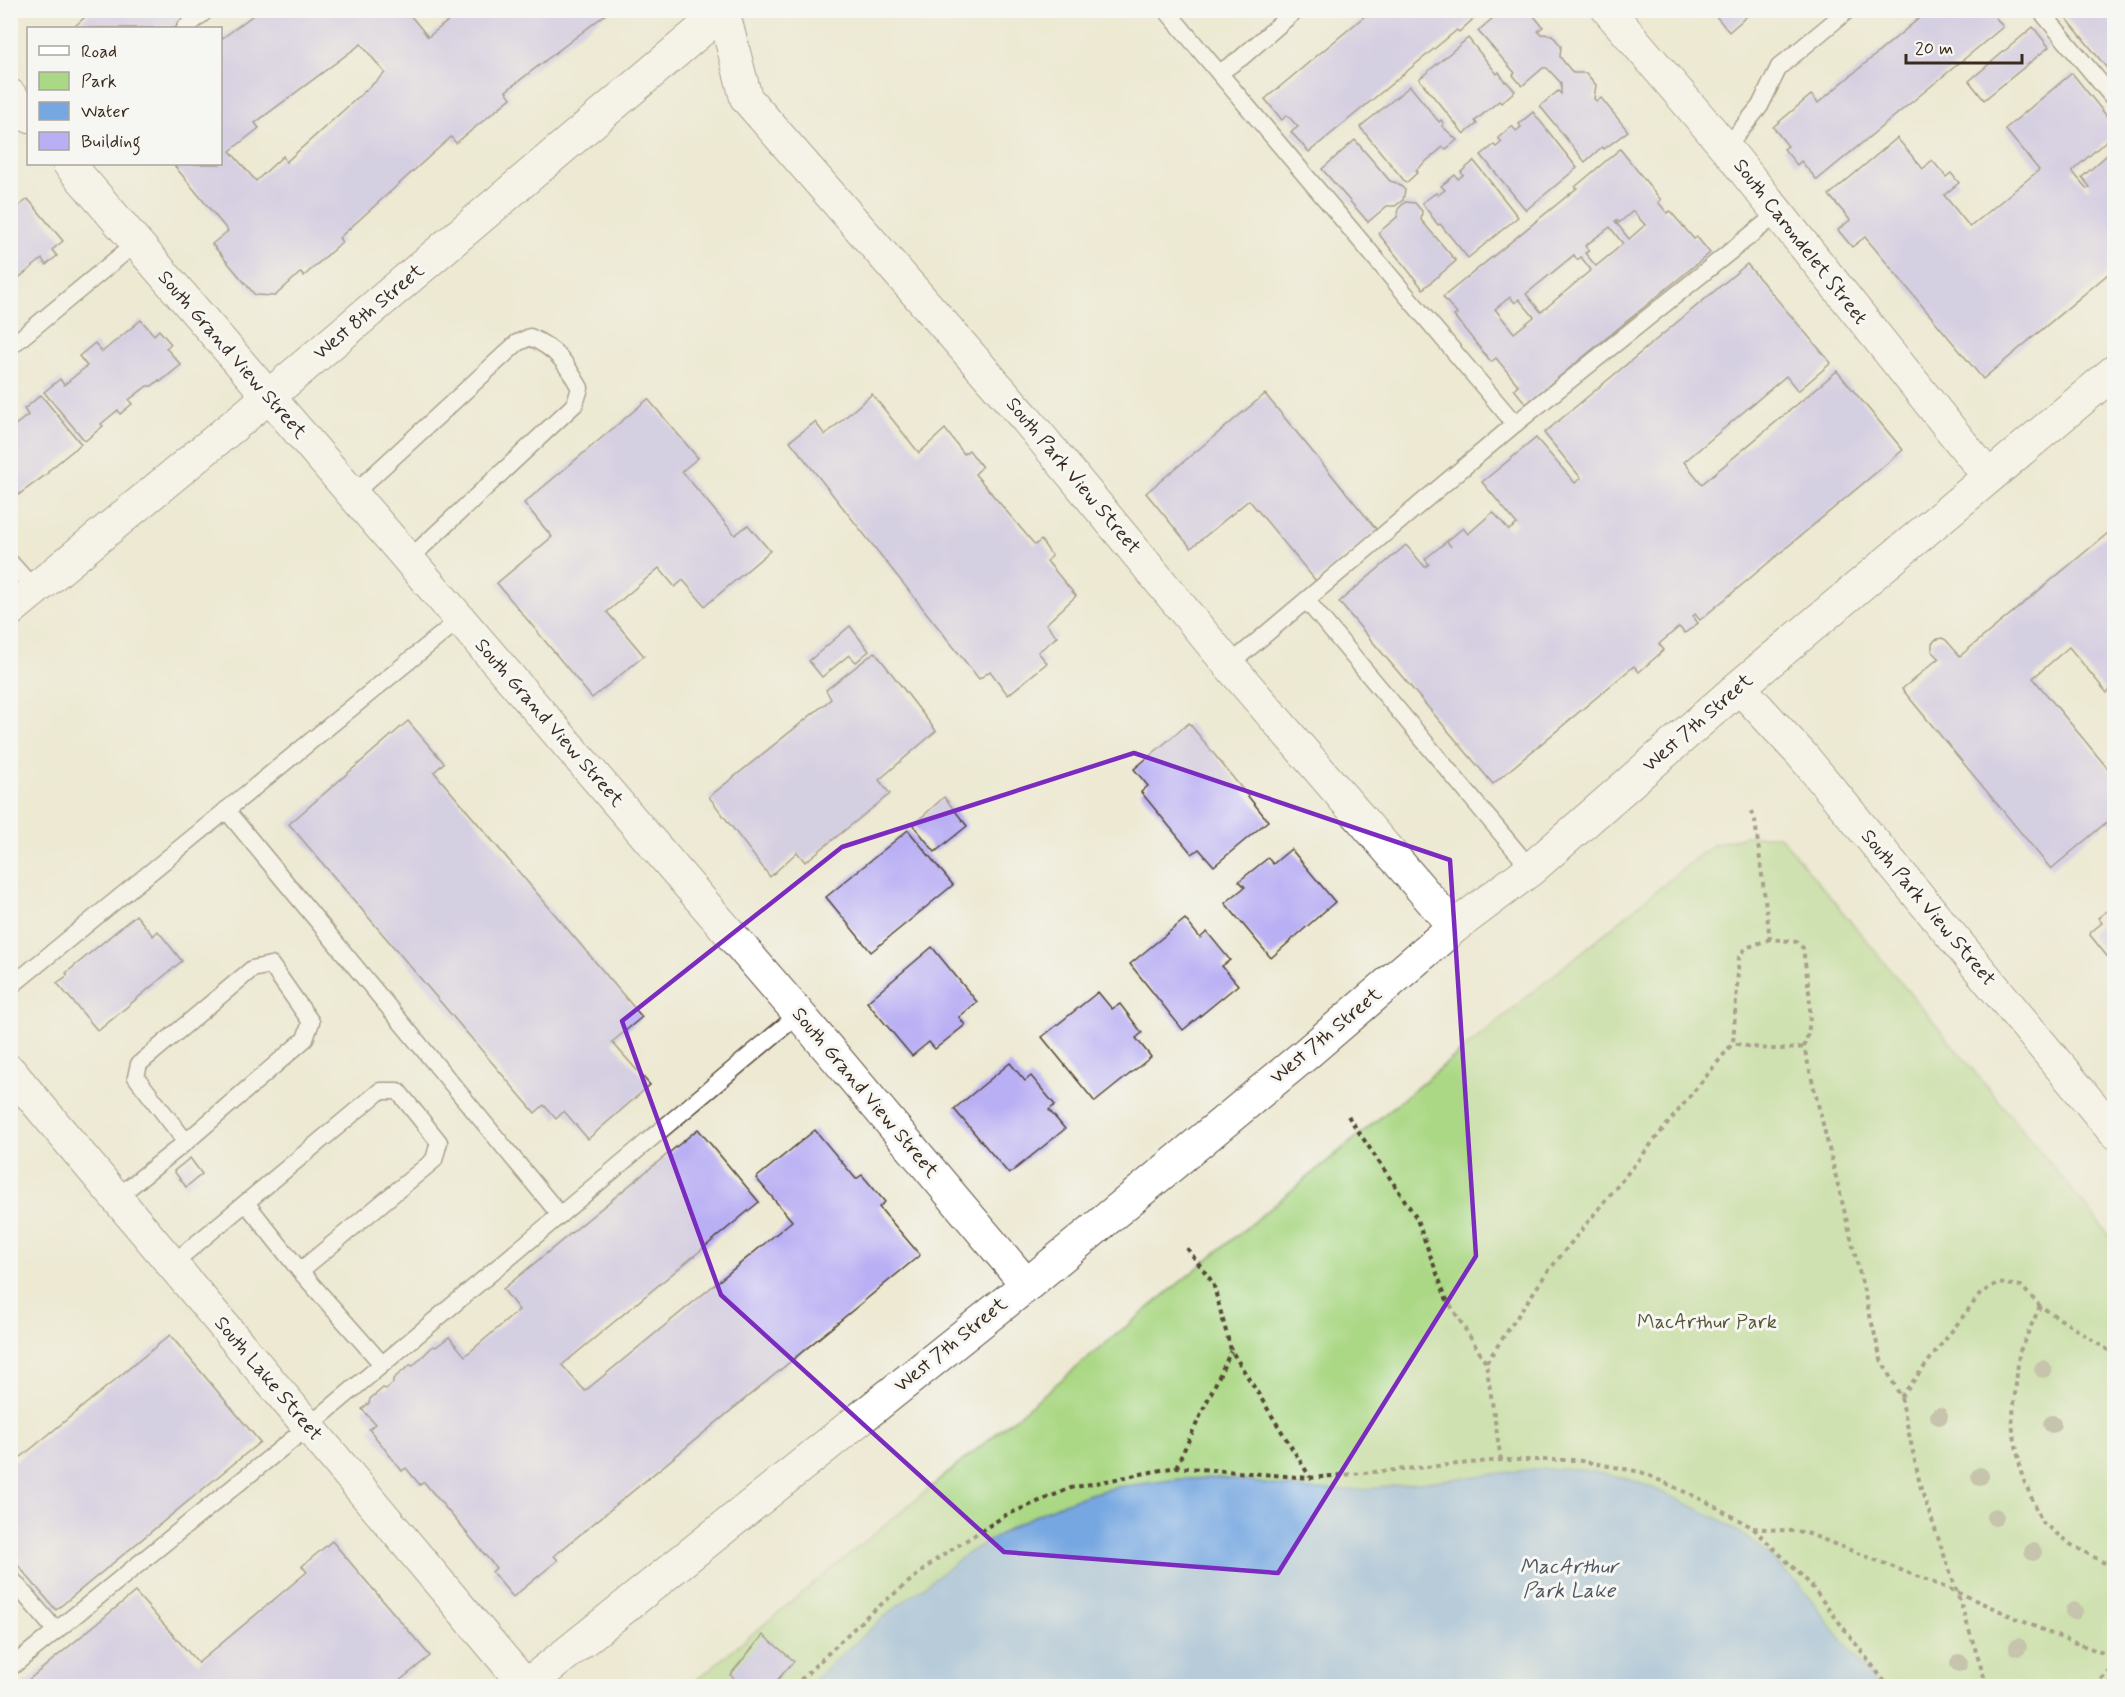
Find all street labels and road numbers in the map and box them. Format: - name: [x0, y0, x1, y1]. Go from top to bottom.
- street label: South Carondelet Street: [1727, 153, 1873, 331]
- street label: West 8th Street: [308, 257, 430, 366]
- street label: South Grand View Street: [151, 265, 313, 445]
- street label: South Park View Street: [999, 392, 1147, 560]
- street label: South Grand View Street: [468, 633, 630, 813]
- street label: West 7th Street: [1637, 667, 1759, 778]
- street label: South Park View Street: [1854, 824, 2002, 992]
- street label: West 7th Street: [1264, 981, 1388, 1091]
- street label: South Grand View Street: [785, 1002, 945, 1184]
- street label: West 7th Street: [889, 1291, 1013, 1399]
- street label: South Lake Street: [208, 1311, 328, 1447]

